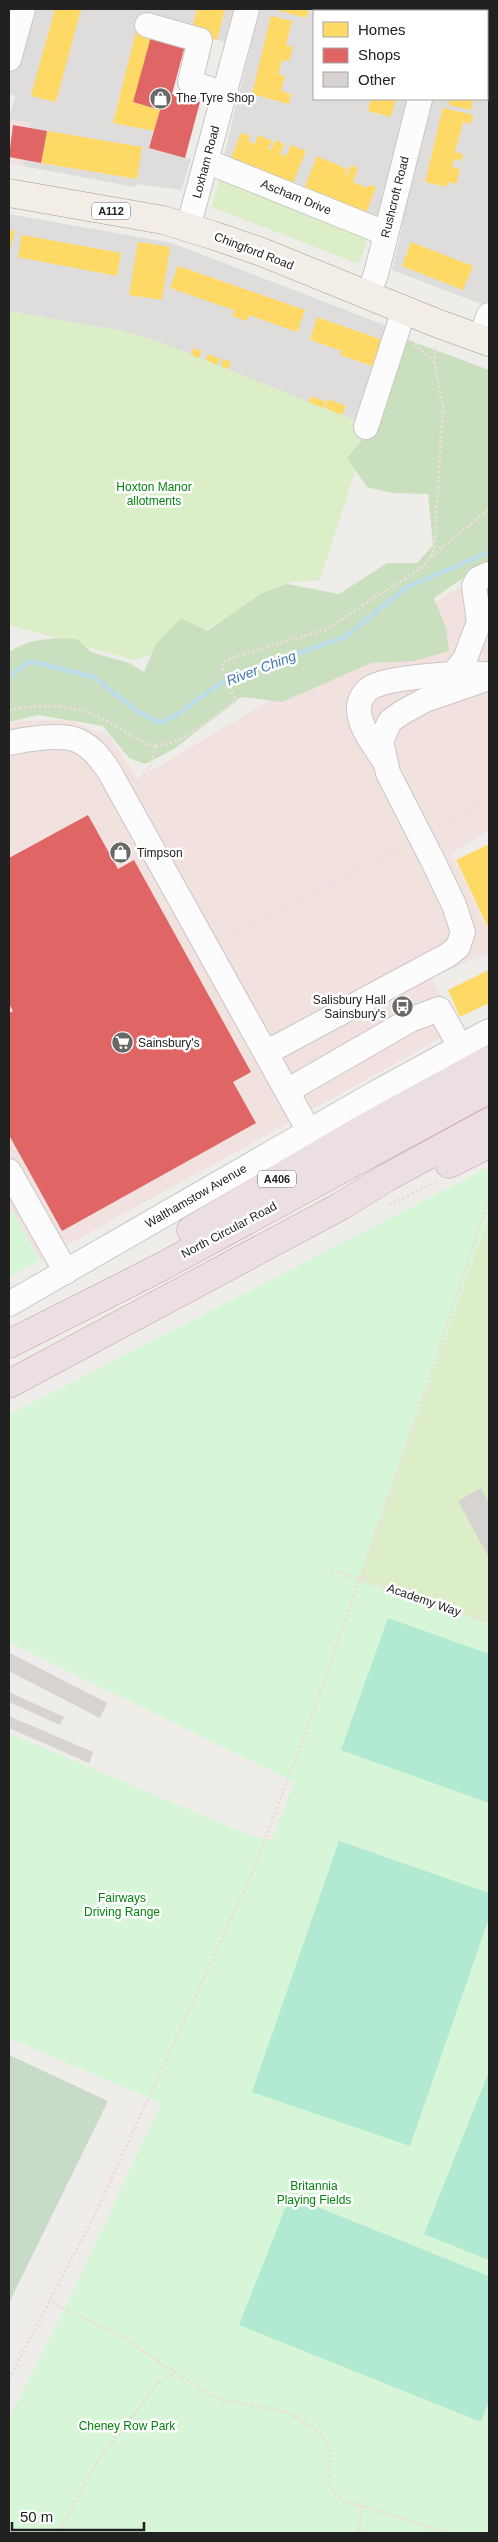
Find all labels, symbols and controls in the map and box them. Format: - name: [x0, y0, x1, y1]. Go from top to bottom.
- legend: [313, 10, 488, 100]
- text: Homes: [358, 21, 406, 38]
- text: Shops: [358, 46, 401, 63]
- text: Other: [358, 71, 396, 88]
- shop icon: The Tyre Shop: [148, 86, 172, 110]
- place label: The Tyre Shop: [176, 91, 255, 105]
- street label: Loxham Road: [190, 124, 222, 200]
- street label: Rushcroft Road: [378, 155, 412, 239]
- street label: Ascham Drive: [259, 177, 334, 218]
- road number: A112: [92, 202, 130, 220]
- street label: Chingford Road: [212, 229, 296, 273]
- park label: Hoxton Manor allotments: [116, 480, 192, 508]
- water label: River Ching: [224, 647, 298, 689]
- shop icon: Timpson: [109, 841, 133, 865]
- place label: Timpson: [137, 846, 183, 860]
- place label: Salisbury Hall Sainsbury's: [313, 993, 386, 1021]
- bus stop icon: Salisbury Hall Sainsbury's: [390, 995, 414, 1019]
- supermarket icon: Sainsbury's: [110, 1031, 134, 1055]
- place label: Sainsbury's: [138, 1036, 200, 1050]
- street label: Walthamstow Avenue: [143, 1161, 249, 1231]
- road number: A406: [258, 1170, 296, 1188]
- street label: North Circular Road: [179, 1199, 279, 1261]
- street label: Academy Way: [385, 1581, 463, 1619]
- park label: Fairways Driving Range: [84, 1891, 160, 1919]
- park label: Britannia Playing Fields: [277, 2179, 351, 2207]
- park label: Cheney Row Park: [79, 2419, 176, 2433]
- scale bar: [12, 2500, 145, 2532]
- text: 50 m: [20, 2508, 53, 2525]

